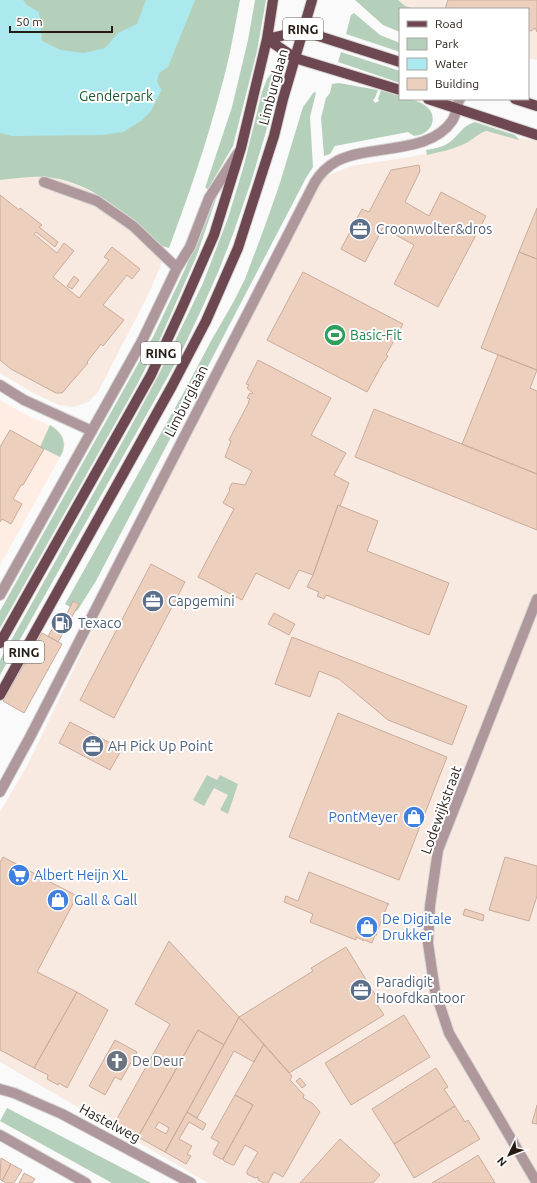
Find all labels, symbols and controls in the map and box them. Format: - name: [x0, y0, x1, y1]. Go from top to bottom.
- scale bar: [10, 8, 112, 34]
- legend: [399, 8, 529, 100]
- text: 50 m: [16, 15, 43, 28]
- text: Road: [435, 17, 463, 30]
- road number: RING: [283, 18, 323, 40]
- text: Park: [435, 37, 459, 50]
- street label: Limburglaan: [255, 47, 291, 127]
- text: Water: [435, 57, 468, 70]
- text: Building: [435, 77, 479, 90]
- park label: Genderpark: [79, 88, 153, 104]
- office icon: Croonwolter&dros: [347, 216, 373, 242]
- place label: Croonwolter&dros: [376, 221, 492, 237]
- sports icon: Basic-Fit: [322, 322, 348, 348]
- place label: Basic-Fit: [350, 327, 403, 343]
- road number: RING: [141, 342, 181, 364]
- street label: Limburglaan: [161, 363, 211, 439]
- office icon: Capgemini: [140, 588, 166, 614]
- place label: Capgemini: [168, 593, 235, 609]
- fuel station icon: Texaco: [49, 610, 75, 636]
- place label: Texaco: [78, 615, 122, 631]
- road number: RING: [4, 641, 44, 663]
- office icon: AH Pick Up Point: [80, 733, 106, 759]
- place label: AH Pick Up Point: [108, 738, 213, 754]
- street label: Lodewijkstraat: [418, 763, 465, 856]
- shop icon: PontMeyer: [401, 804, 427, 830]
- place label: PontMeyer: [328, 809, 399, 825]
- supermarket icon: Albert Heijn XL: [6, 862, 32, 888]
- place label: Albert Heijn XL: [34, 867, 128, 883]
- shop icon: Gall & Gall: [45, 887, 71, 913]
- place label: Gall & Gall: [74, 892, 138, 908]
- place label: De Digitale Drukker: [382, 911, 452, 943]
- shop icon: De Digitale Drukker: [354, 914, 380, 940]
- place label: Paradigit Hoofdkantoor: [376, 974, 466, 1006]
- office icon: Paradigit Hoofdkantoor: [348, 977, 374, 1003]
- church icon: De Deur: [104, 1048, 130, 1074]
- place label: De Deur: [132, 1053, 184, 1069]
- street label: Hastelweg: [77, 1100, 143, 1146]
- north arrow: [489, 1135, 529, 1175]
- text: N: [494, 1155, 509, 1169]

